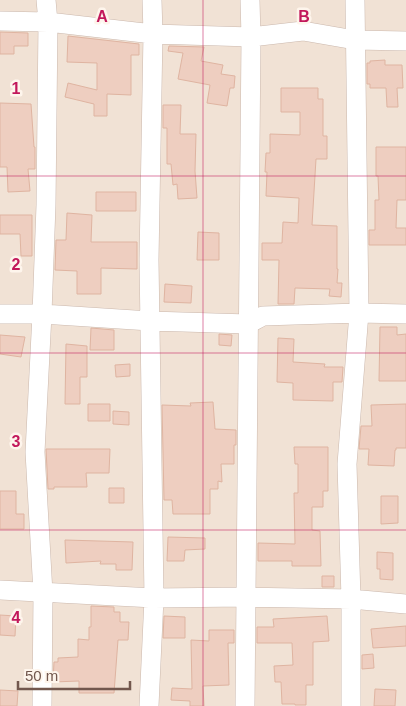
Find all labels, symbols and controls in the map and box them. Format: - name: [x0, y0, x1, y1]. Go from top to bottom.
- text: A: [96, 8, 108, 25]
- text: B: [298, 8, 310, 25]
- text: 1: [12, 80, 21, 97]
- text: 2: [12, 256, 21, 273]
- text: 3: [12, 433, 21, 450]
- text: 4: [12, 609, 21, 626]
- scale bar: [18, 658, 130, 690]
- text: 50 m: [25, 667, 58, 684]

